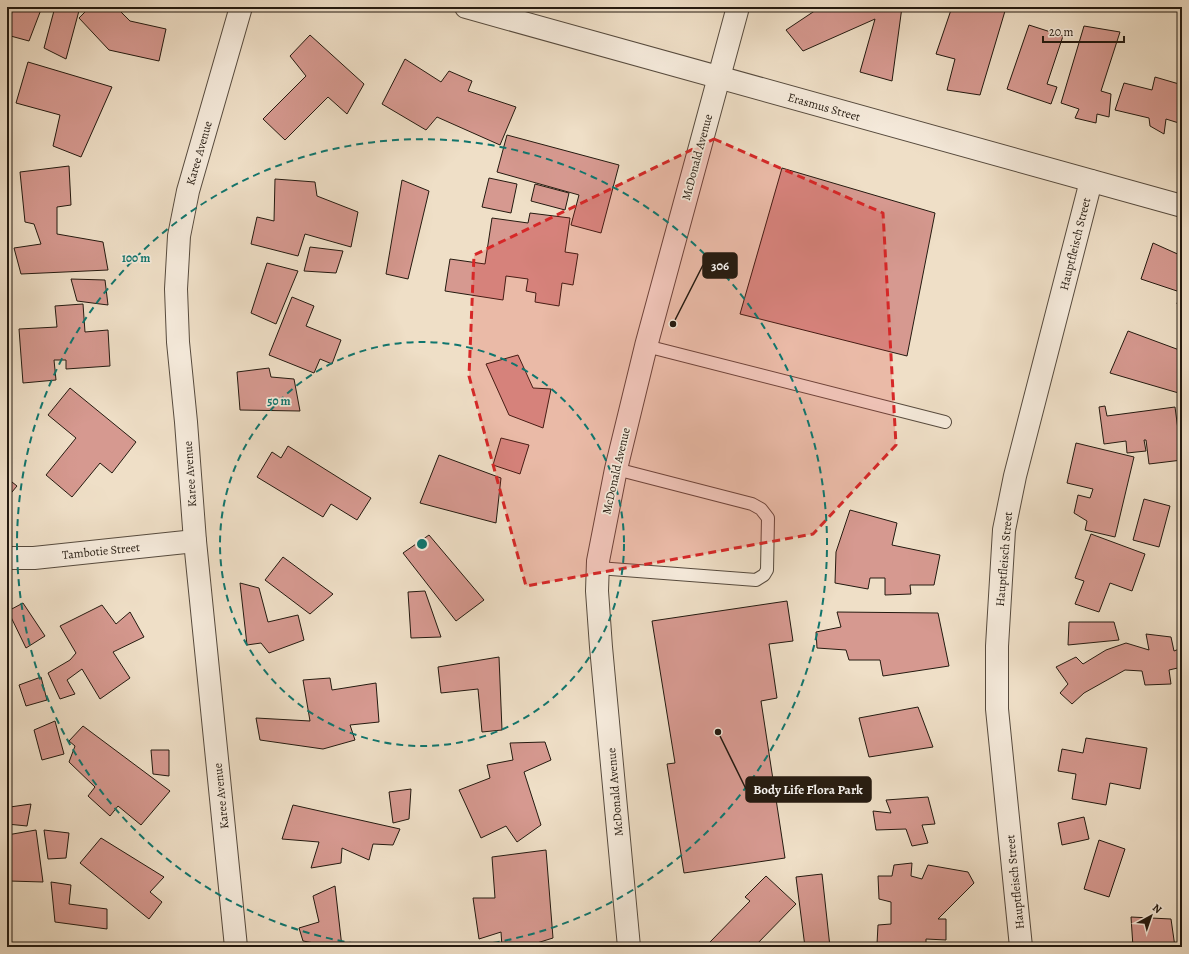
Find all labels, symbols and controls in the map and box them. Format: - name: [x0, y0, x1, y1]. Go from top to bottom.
- scale bar: [1043, 18, 1124, 44]
- text: 20 m: [1049, 24, 1073, 40]
- street label: Erasmus Street: [786, 89, 862, 125]
- street label: McDonald Avenue: [678, 112, 716, 202]
- street label: Karee Avenue: [182, 119, 216, 187]
- street label: Hauptfleisch Street: [1056, 196, 1094, 292]
- text: 100 m: [122, 250, 150, 266]
- callout: 306: [703, 253, 737, 278]
- text: 306: [711, 257, 729, 274]
- text: 50 m: [267, 393, 291, 409]
- street label: McDonald Avenue: [598, 426, 634, 516]
- street label: Karee Avenue: [180, 440, 200, 508]
- street label: Hauptfleisch Street: [992, 511, 1016, 607]
- centre of rings: [415, 537, 429, 551]
- street label: Tambotie Street: [61, 539, 141, 563]
- street label: McDonald Avenue: [603, 747, 627, 837]
- street label: Karee Avenue: [210, 762, 232, 830]
- callout: Body Life Flora Park: [746, 777, 871, 802]
- text: Body Life Flora Park: [753, 781, 863, 798]
- street label: Hauptfleisch Street: [1002, 834, 1028, 930]
- north arrow: [1131, 896, 1171, 936]
- text: N: [1149, 900, 1165, 917]

